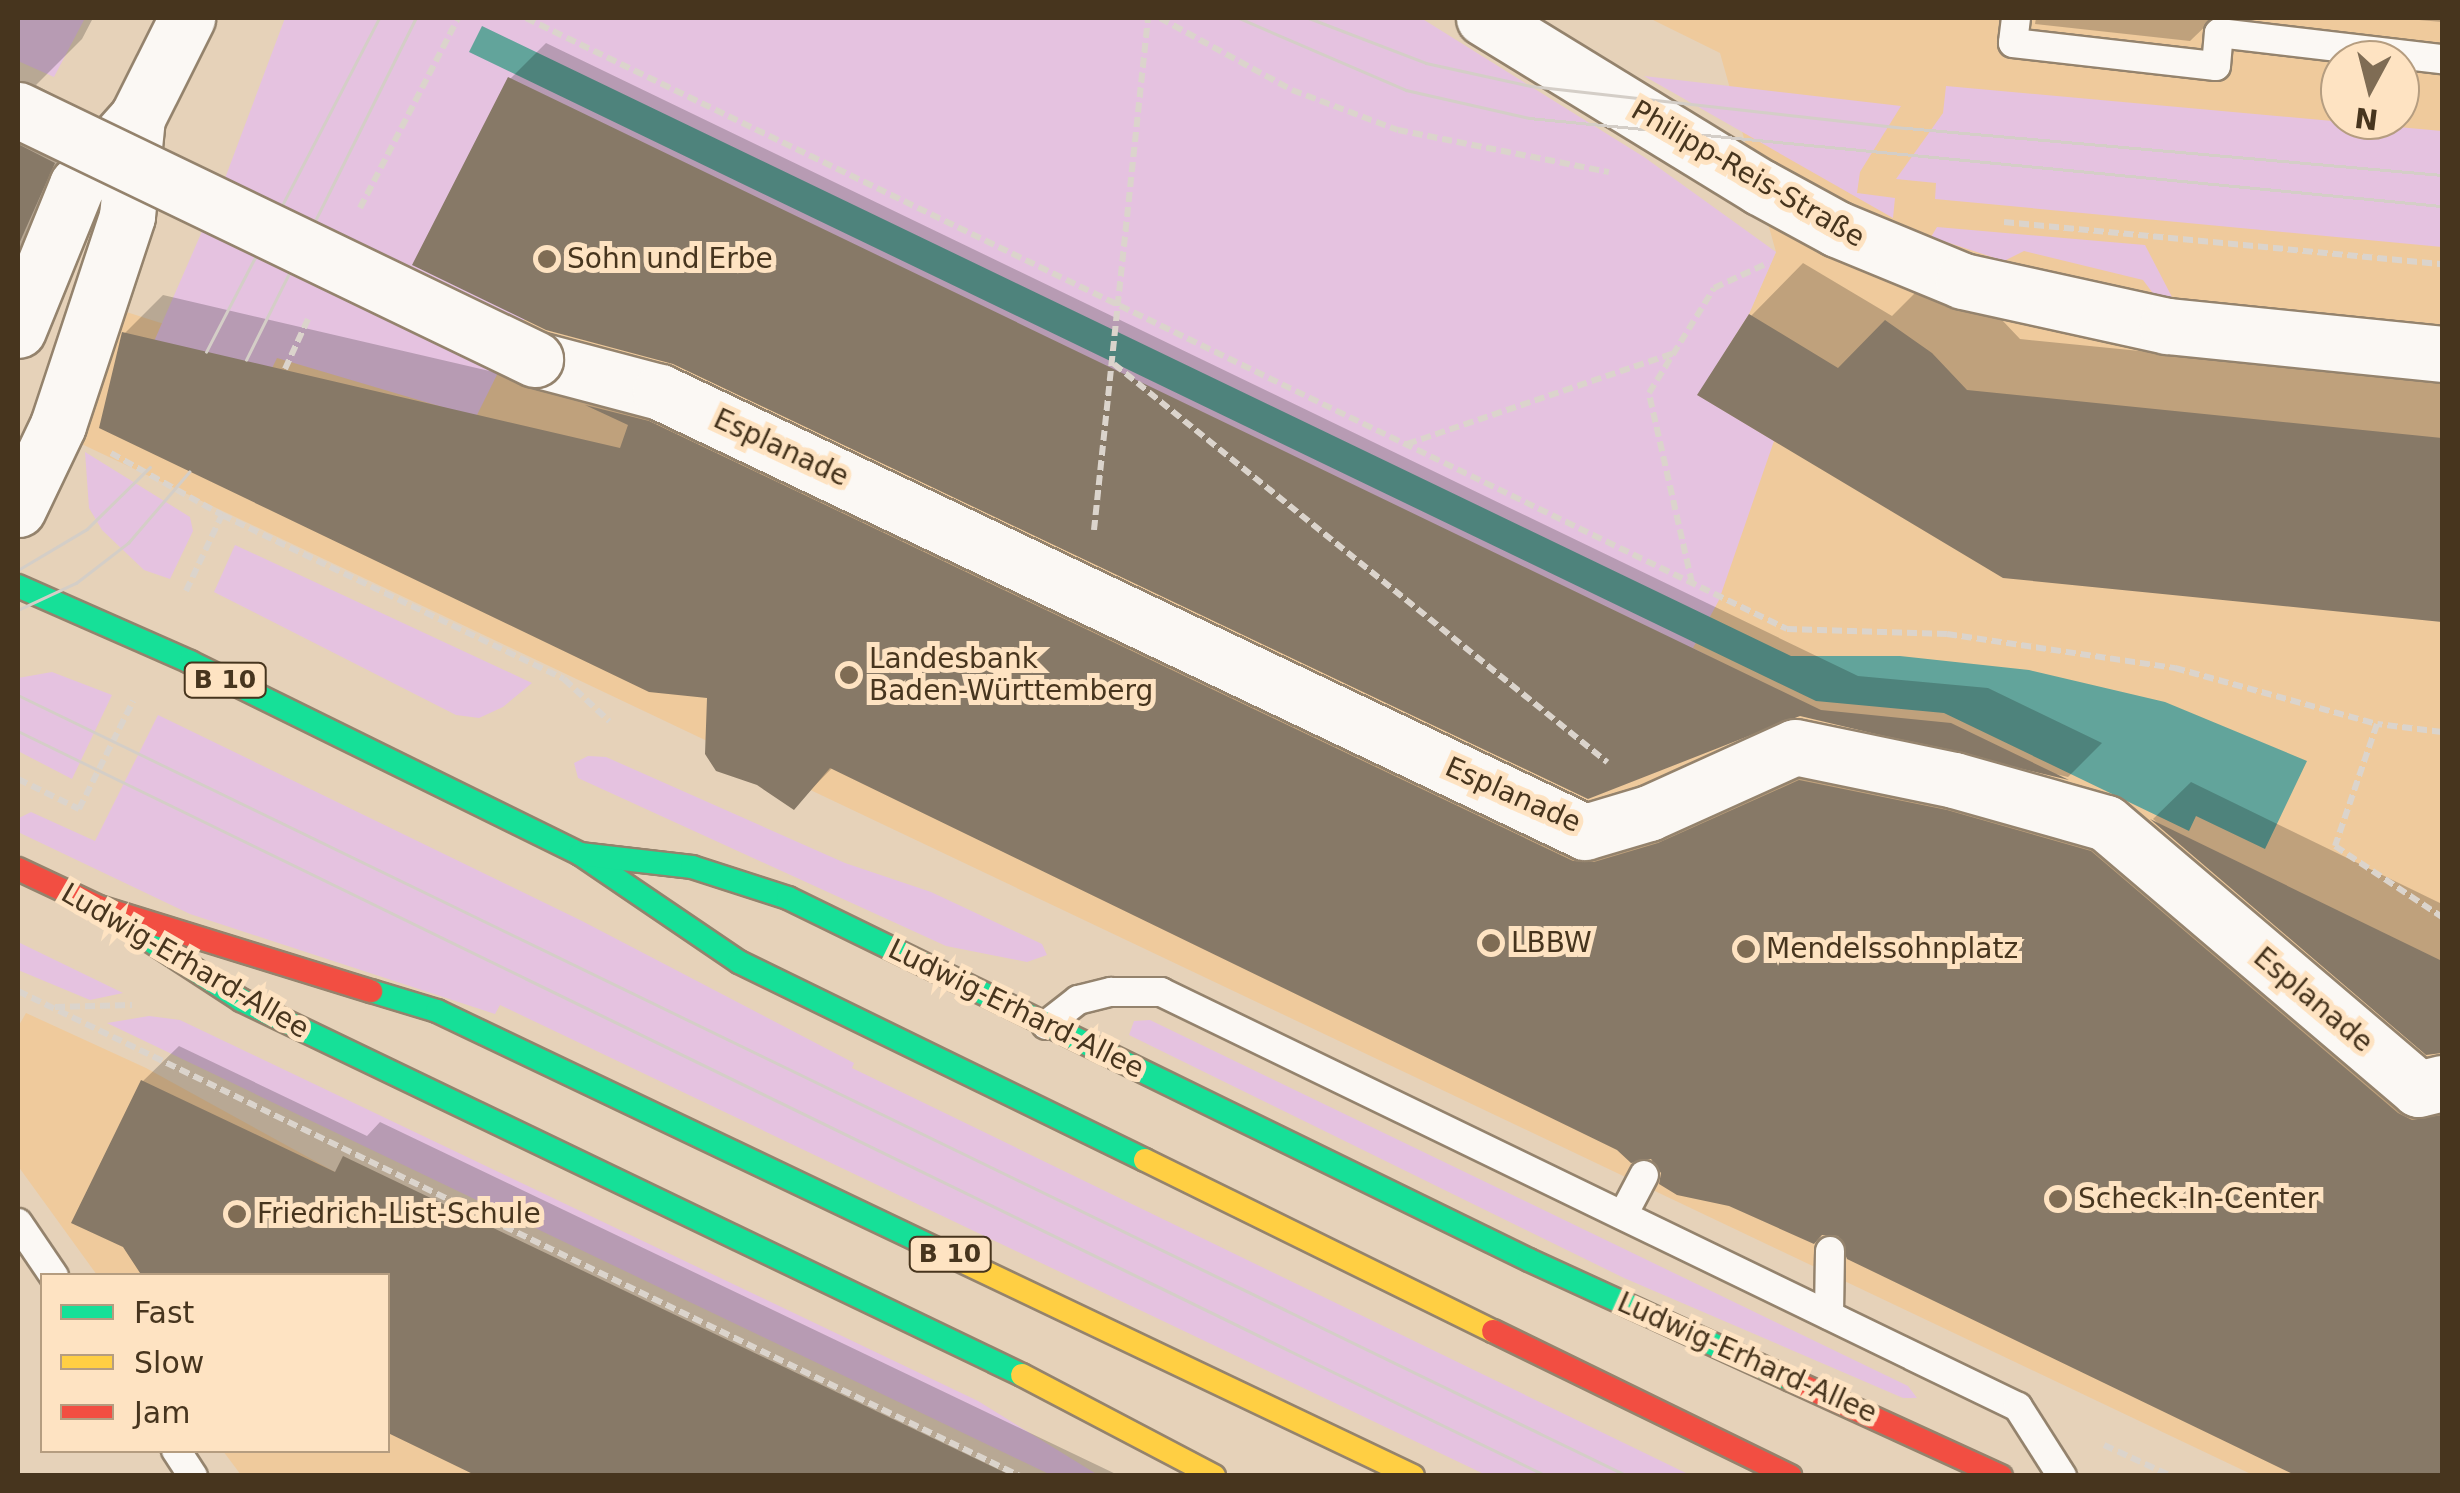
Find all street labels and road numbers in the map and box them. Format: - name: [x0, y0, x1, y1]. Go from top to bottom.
- street label: Philipp-Reis-Straße: [1625, 94, 1871, 254]
- street label: Esplanade: [708, 402, 854, 494]
- road number: B 10: [182, 660, 268, 700]
- street label: Esplanade: [1440, 750, 1586, 840]
- street label: Ludwig-Erhard-Allee: [55, 876, 315, 1046]
- street label: Ludwig-Erhard-Allee: [883, 932, 1149, 1086]
- street label: Esplanade: [2247, 941, 2379, 1059]
- road number: B 10: [908, 1234, 992, 1274]
- street label: Ludwig-Erhard-Allee: [1612, 1286, 1882, 1430]

